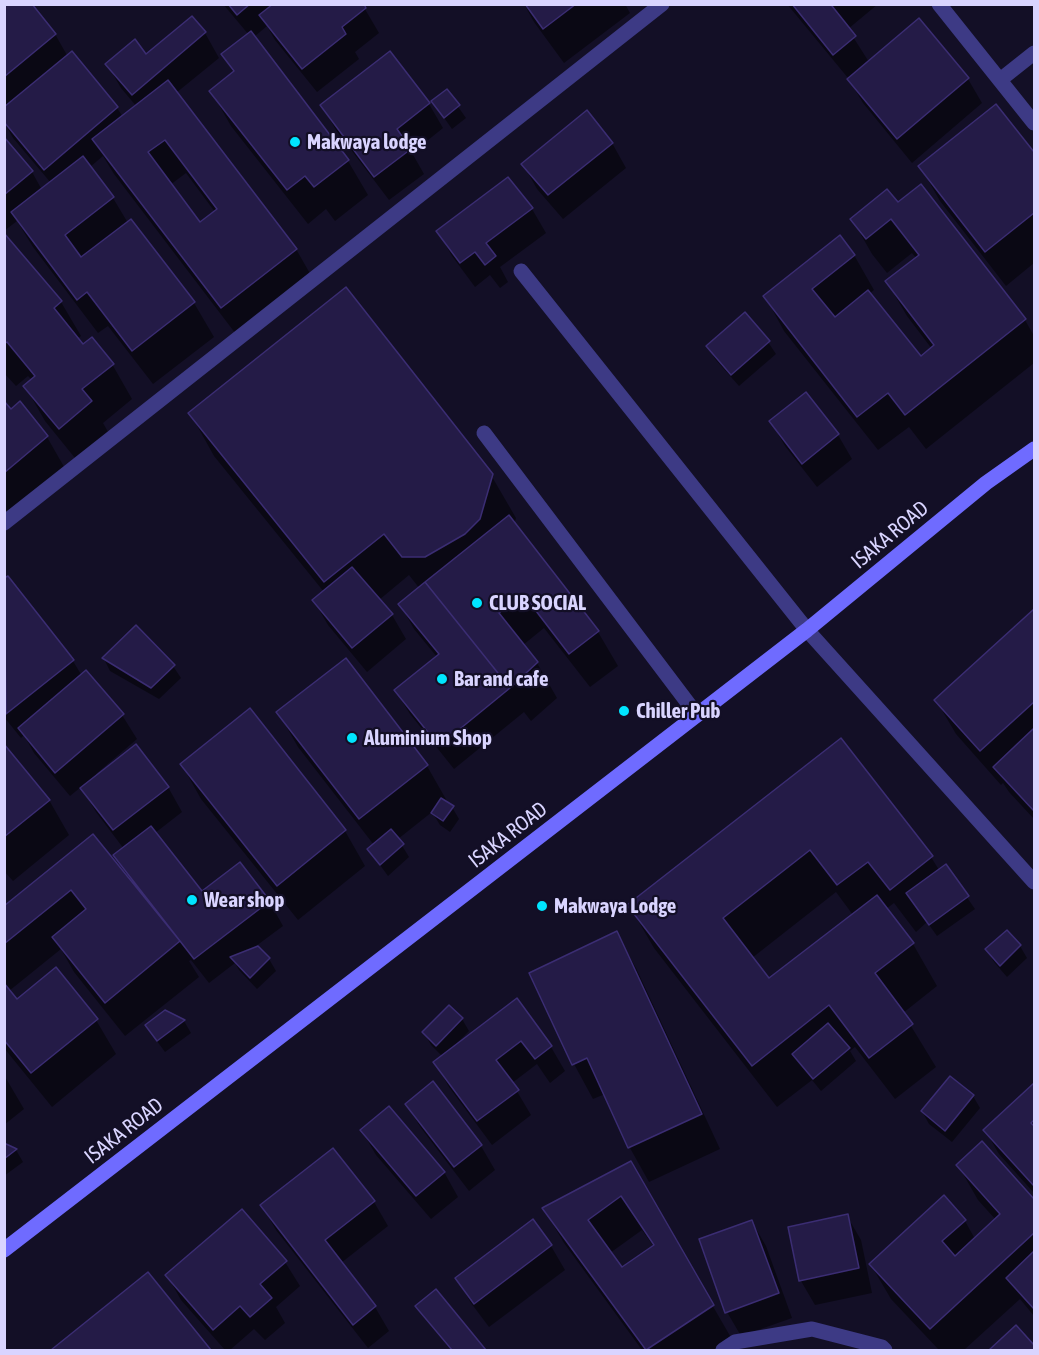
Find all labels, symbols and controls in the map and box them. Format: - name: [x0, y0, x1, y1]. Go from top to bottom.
- place label: Makwaya lodge: [307, 129, 427, 155]
- marker: Makwaya lodge: [288, 135, 302, 149]
- street label: ISAKA ROAD: [846, 496, 934, 574]
- place label: CLUB SOCIAL: [489, 590, 586, 616]
- marker: CLUB SOCIAL: [470, 596, 484, 610]
- place label: Bar and cafe: [454, 666, 548, 692]
- marker: Bar and cafe: [435, 672, 449, 686]
- place label: Chiller Pub: [636, 698, 720, 724]
- marker: Chiller Pub: [617, 704, 631, 718]
- place label: Aluminium Shop: [364, 725, 492, 751]
- marker: Aluminium Shop: [345, 731, 359, 745]
- street label: ISAKA ROAD: [464, 797, 552, 873]
- place label: Wear shop: [204, 887, 284, 913]
- marker: Wear shop: [185, 893, 199, 907]
- place label: Makwaya Lodge: [554, 893, 676, 919]
- marker: Makwaya Lodge: [535, 899, 549, 913]
- street label: ISAKA ROAD: [80, 1093, 168, 1169]

